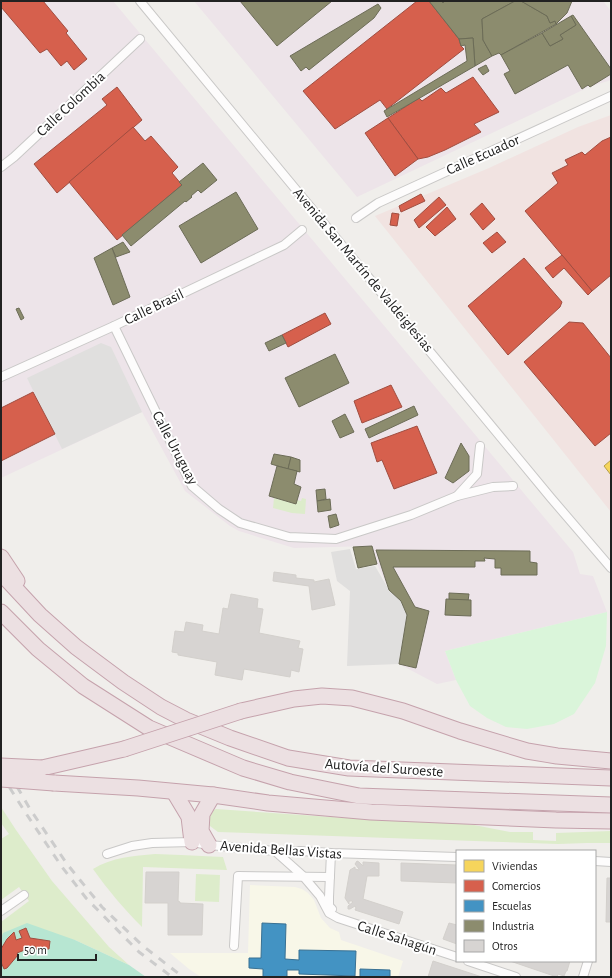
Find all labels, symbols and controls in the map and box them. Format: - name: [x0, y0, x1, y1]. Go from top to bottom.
- street label: Calle Colombia: [34, 69, 108, 139]
- street label: Calle Ecuador: [444, 132, 522, 178]
- street label: Avenida San Martín de Valdeiglesias: [290, 185, 436, 355]
- street label: Calle Brasil: [122, 286, 186, 328]
- street label: Calle Uruguay: [149, 409, 201, 488]
- street label: Autovía del Suroeste: [324, 756, 444, 780]
- street label: Avenida Bellas Vistas: [220, 838, 342, 862]
- legend: [456, 850, 596, 962]
- text: Viviendas: [492, 860, 538, 872]
- text: Comercios: [492, 880, 541, 892]
- text: Escuelas: [492, 900, 531, 912]
- street label: Calle Sahagún: [355, 918, 439, 958]
- text: Industria: [492, 920, 535, 932]
- scale bar: [18, 936, 96, 962]
- text: Otros: [492, 940, 518, 952]
- text: 50 m: [24, 944, 47, 956]

